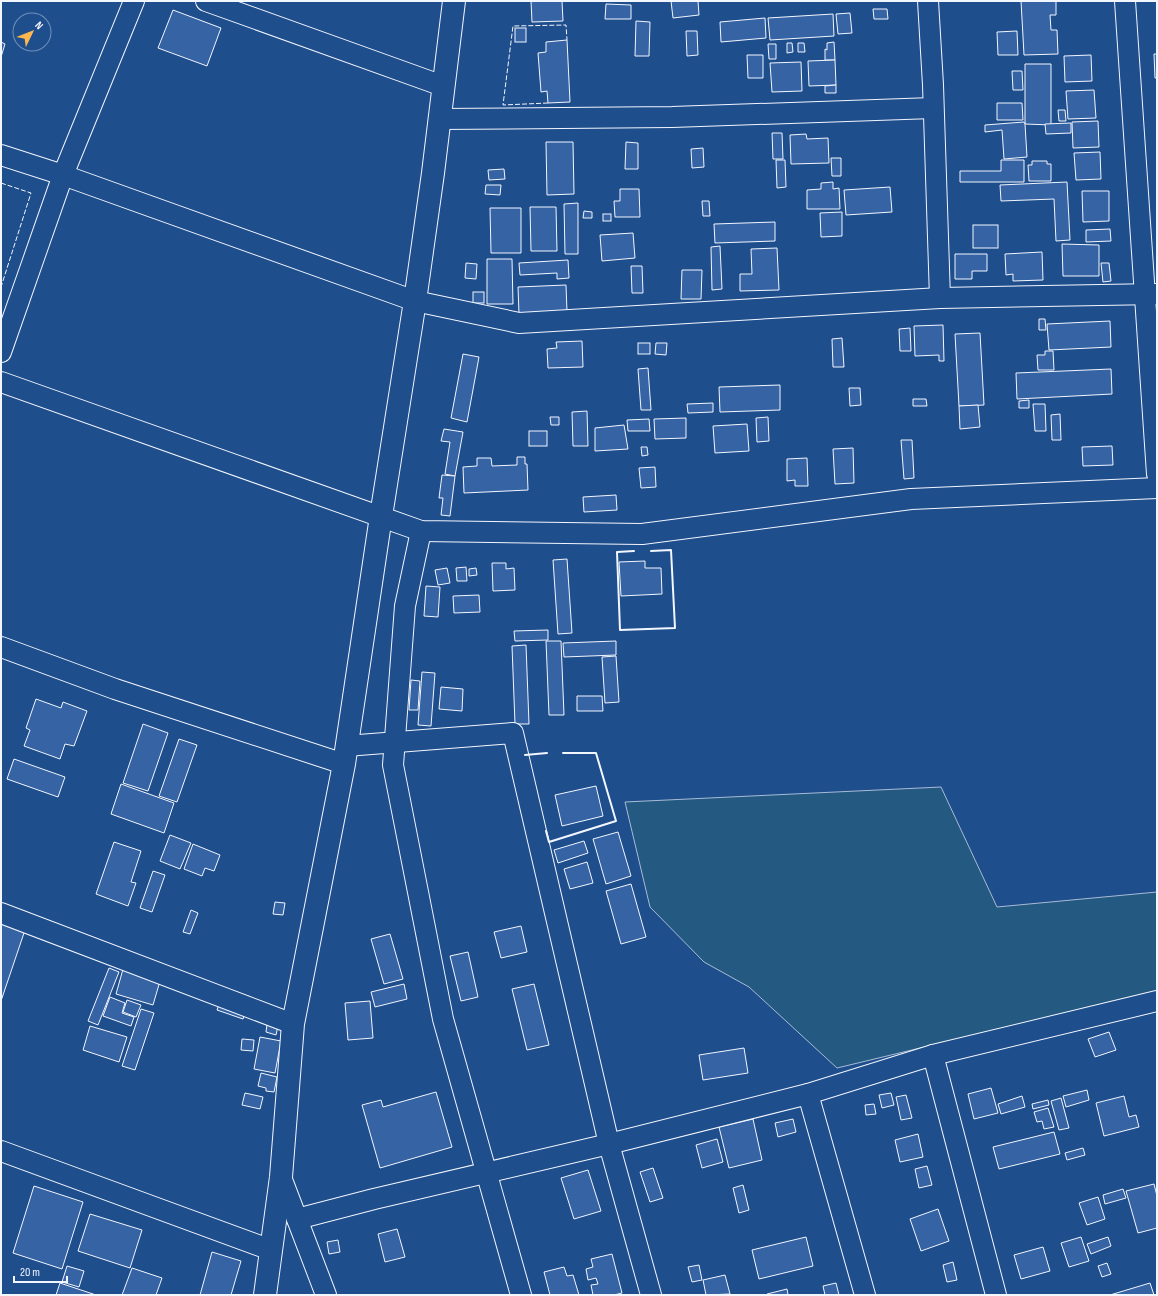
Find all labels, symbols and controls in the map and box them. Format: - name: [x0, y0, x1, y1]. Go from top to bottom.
- north arrow: [12, 12, 52, 52]
- text: N: [32, 19, 46, 32]
- scale bar: [14, 1258, 67, 1284]
- text: 20 m: [20, 1265, 40, 1280]

